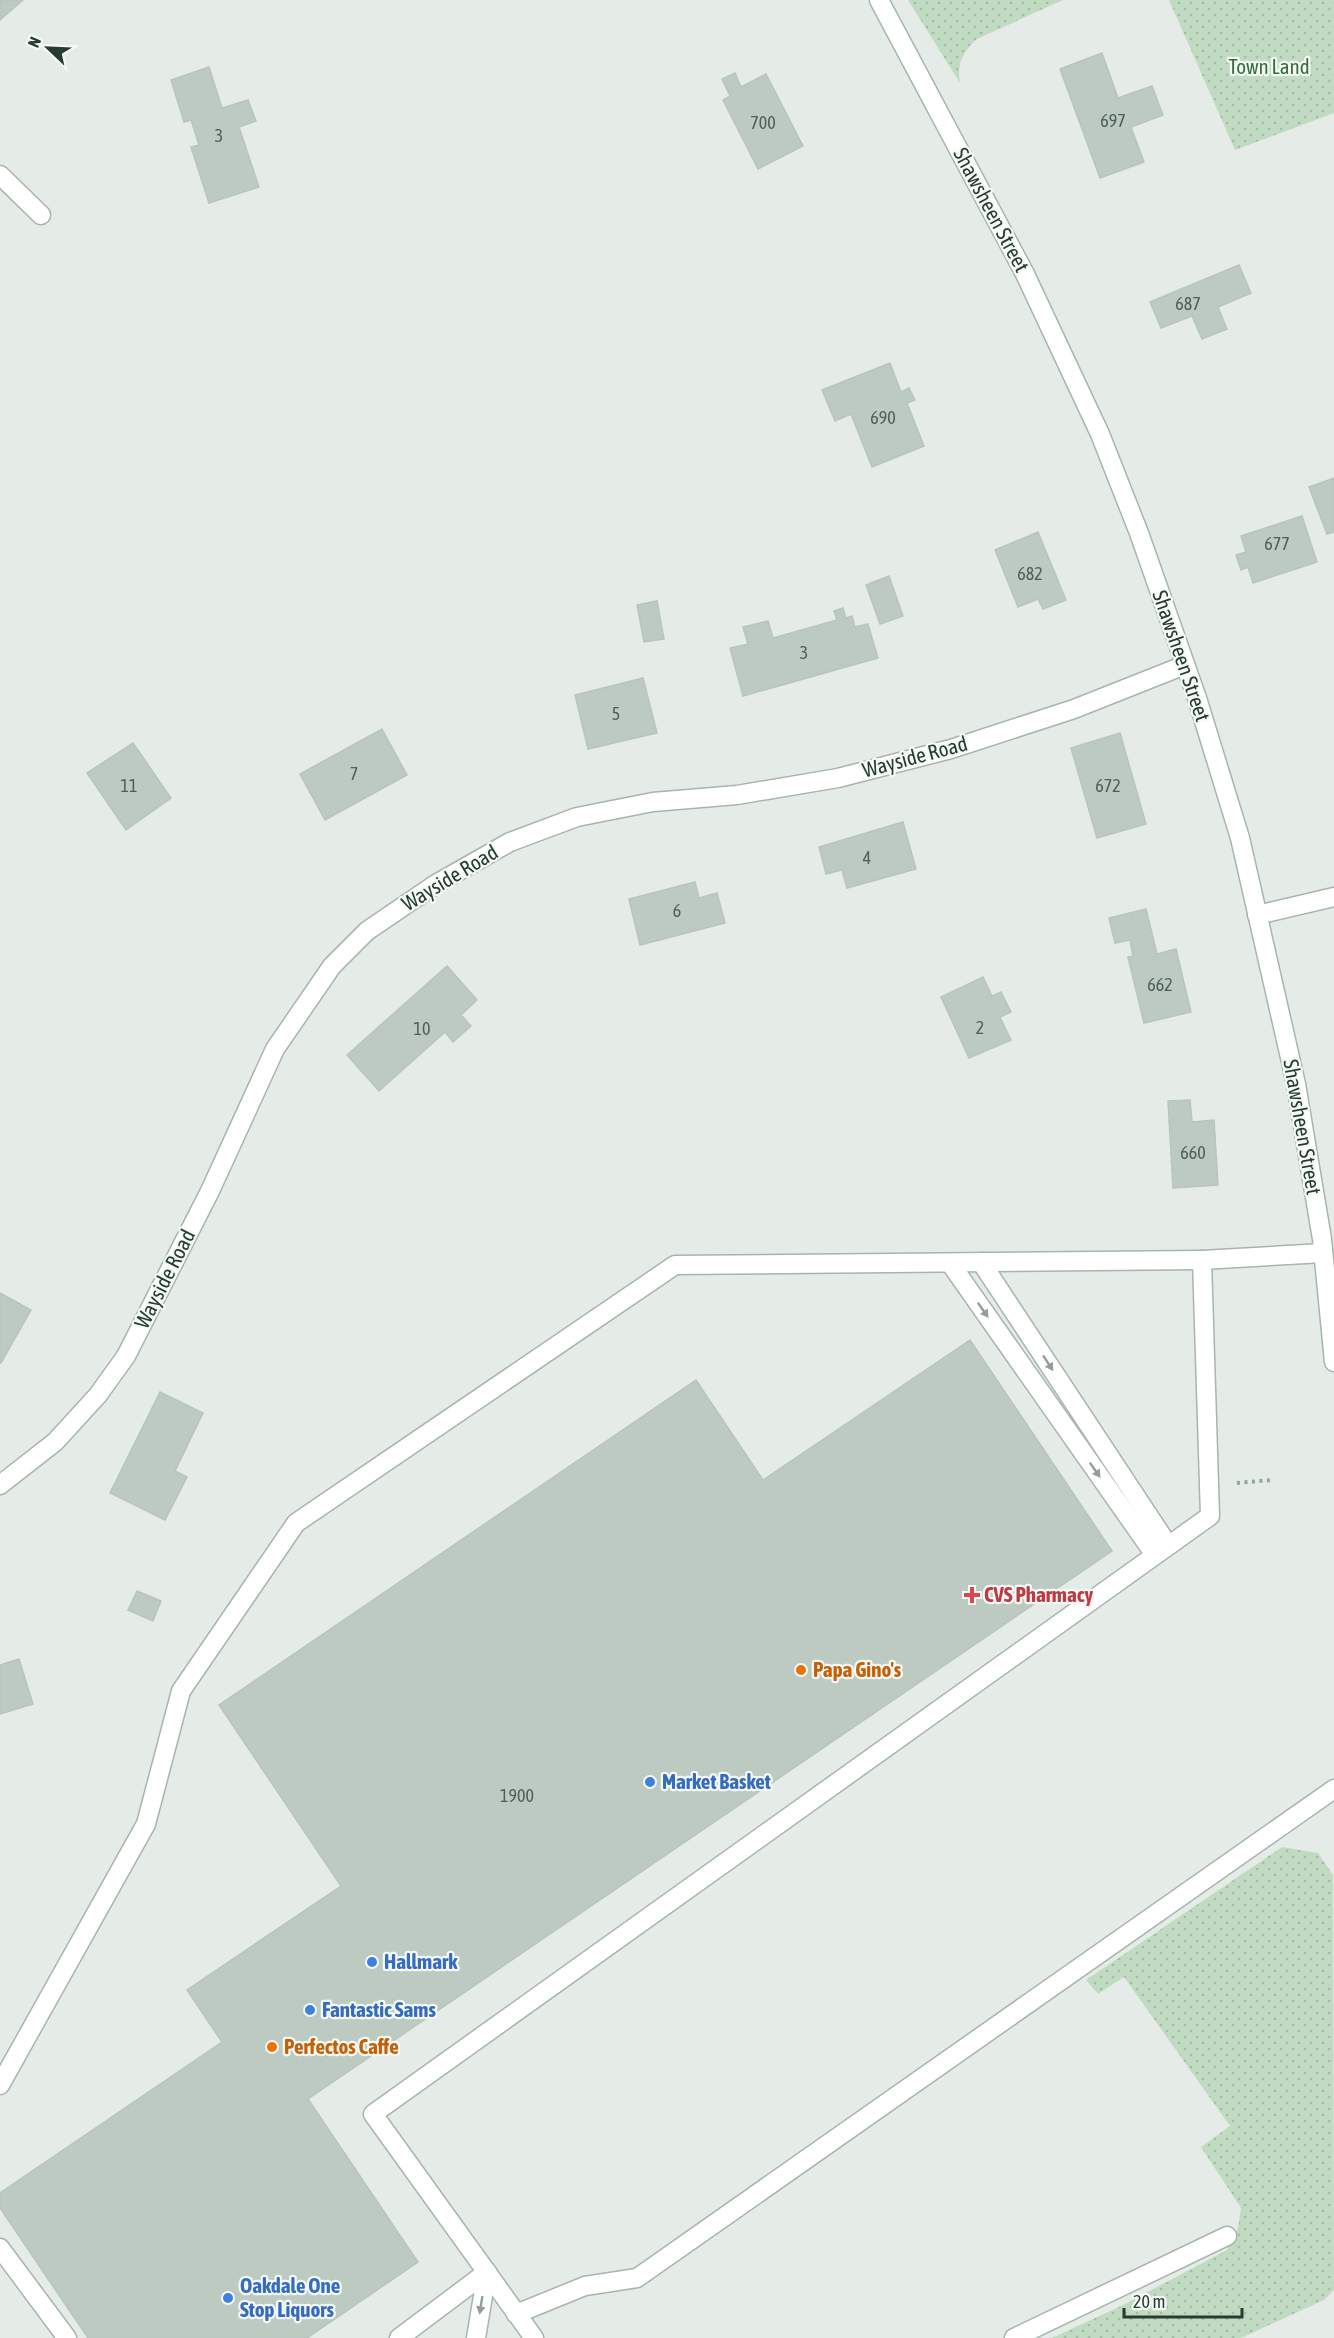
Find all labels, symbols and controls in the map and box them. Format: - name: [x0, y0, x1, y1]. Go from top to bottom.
- north arrow: [18, 18, 78, 78]
- text: N: [24, 34, 44, 50]
- park label: Town Land: [1228, 54, 1310, 78]
- house number: 697: [1100, 110, 1126, 131]
- house number: 700: [750, 112, 776, 133]
- house number: 3: [215, 125, 223, 146]
- street label: Shawsheen Street: [949, 143, 1035, 276]
- house number: 687: [1175, 293, 1201, 314]
- house number: 690: [870, 407, 896, 428]
- house number: 677: [1264, 533, 1290, 554]
- house number: 682: [1017, 563, 1043, 584]
- street label: Shawsheen Street: [1148, 587, 1216, 724]
- house number: 3: [800, 642, 808, 663]
- house number: 5: [612, 703, 620, 724]
- street label: Wayside Road: [860, 731, 970, 782]
- house number: 7: [350, 763, 358, 784]
- house number: 11: [121, 775, 137, 796]
- house number: 672: [1095, 775, 1121, 796]
- street label: Wayside Road: [397, 839, 502, 915]
- house number: 4: [863, 847, 871, 868]
- house number: 6: [673, 900, 681, 921]
- house number: 662: [1147, 974, 1173, 995]
- house number: 2: [976, 1017, 984, 1038]
- house number: 10: [414, 1018, 430, 1039]
- street label: Shawsheen Street: [1279, 1057, 1327, 1196]
- house number: 660: [1180, 1142, 1206, 1163]
- street label: Wayside Road: [129, 1225, 199, 1332]
- one-way arrow: [977, 1302, 989, 1318]
- one-way arrow: [1042, 1355, 1053, 1372]
- one-way arrow: [1089, 1462, 1100, 1478]
- place label: CVS Pharmacy: [984, 1582, 1094, 1606]
- marker: CVS Pharmacy: [965, 1588, 979, 1602]
- place label: Papa Gino's: [813, 1657, 902, 1681]
- marker: Papa Gino's: [794, 1663, 808, 1677]
- place label: Market Basket: [662, 1769, 771, 1793]
- marker: Market Basket: [643, 1775, 657, 1789]
- house number: 1900: [500, 1785, 534, 1806]
- place label: Hallmark: [384, 1949, 458, 1973]
- marker: Hallmark: [365, 1955, 379, 1969]
- place label: Fantastic Sams: [322, 1997, 436, 2021]
- marker: Fantastic Sams: [303, 2003, 317, 2017]
- place label: Perfectos Caffe: [284, 2034, 399, 2058]
- marker: Perfectos Caffe: [265, 2040, 279, 2054]
- place label: Oakdale One Stop Liquors: [240, 2273, 340, 2321]
- scale bar: [1124, 2281, 1242, 2319]
- marker: Oakdale One Stop Liquors: [221, 2291, 235, 2305]
- text: 20 m: [1133, 2291, 1165, 2312]
- one-way arrow: [477, 2296, 486, 2315]

